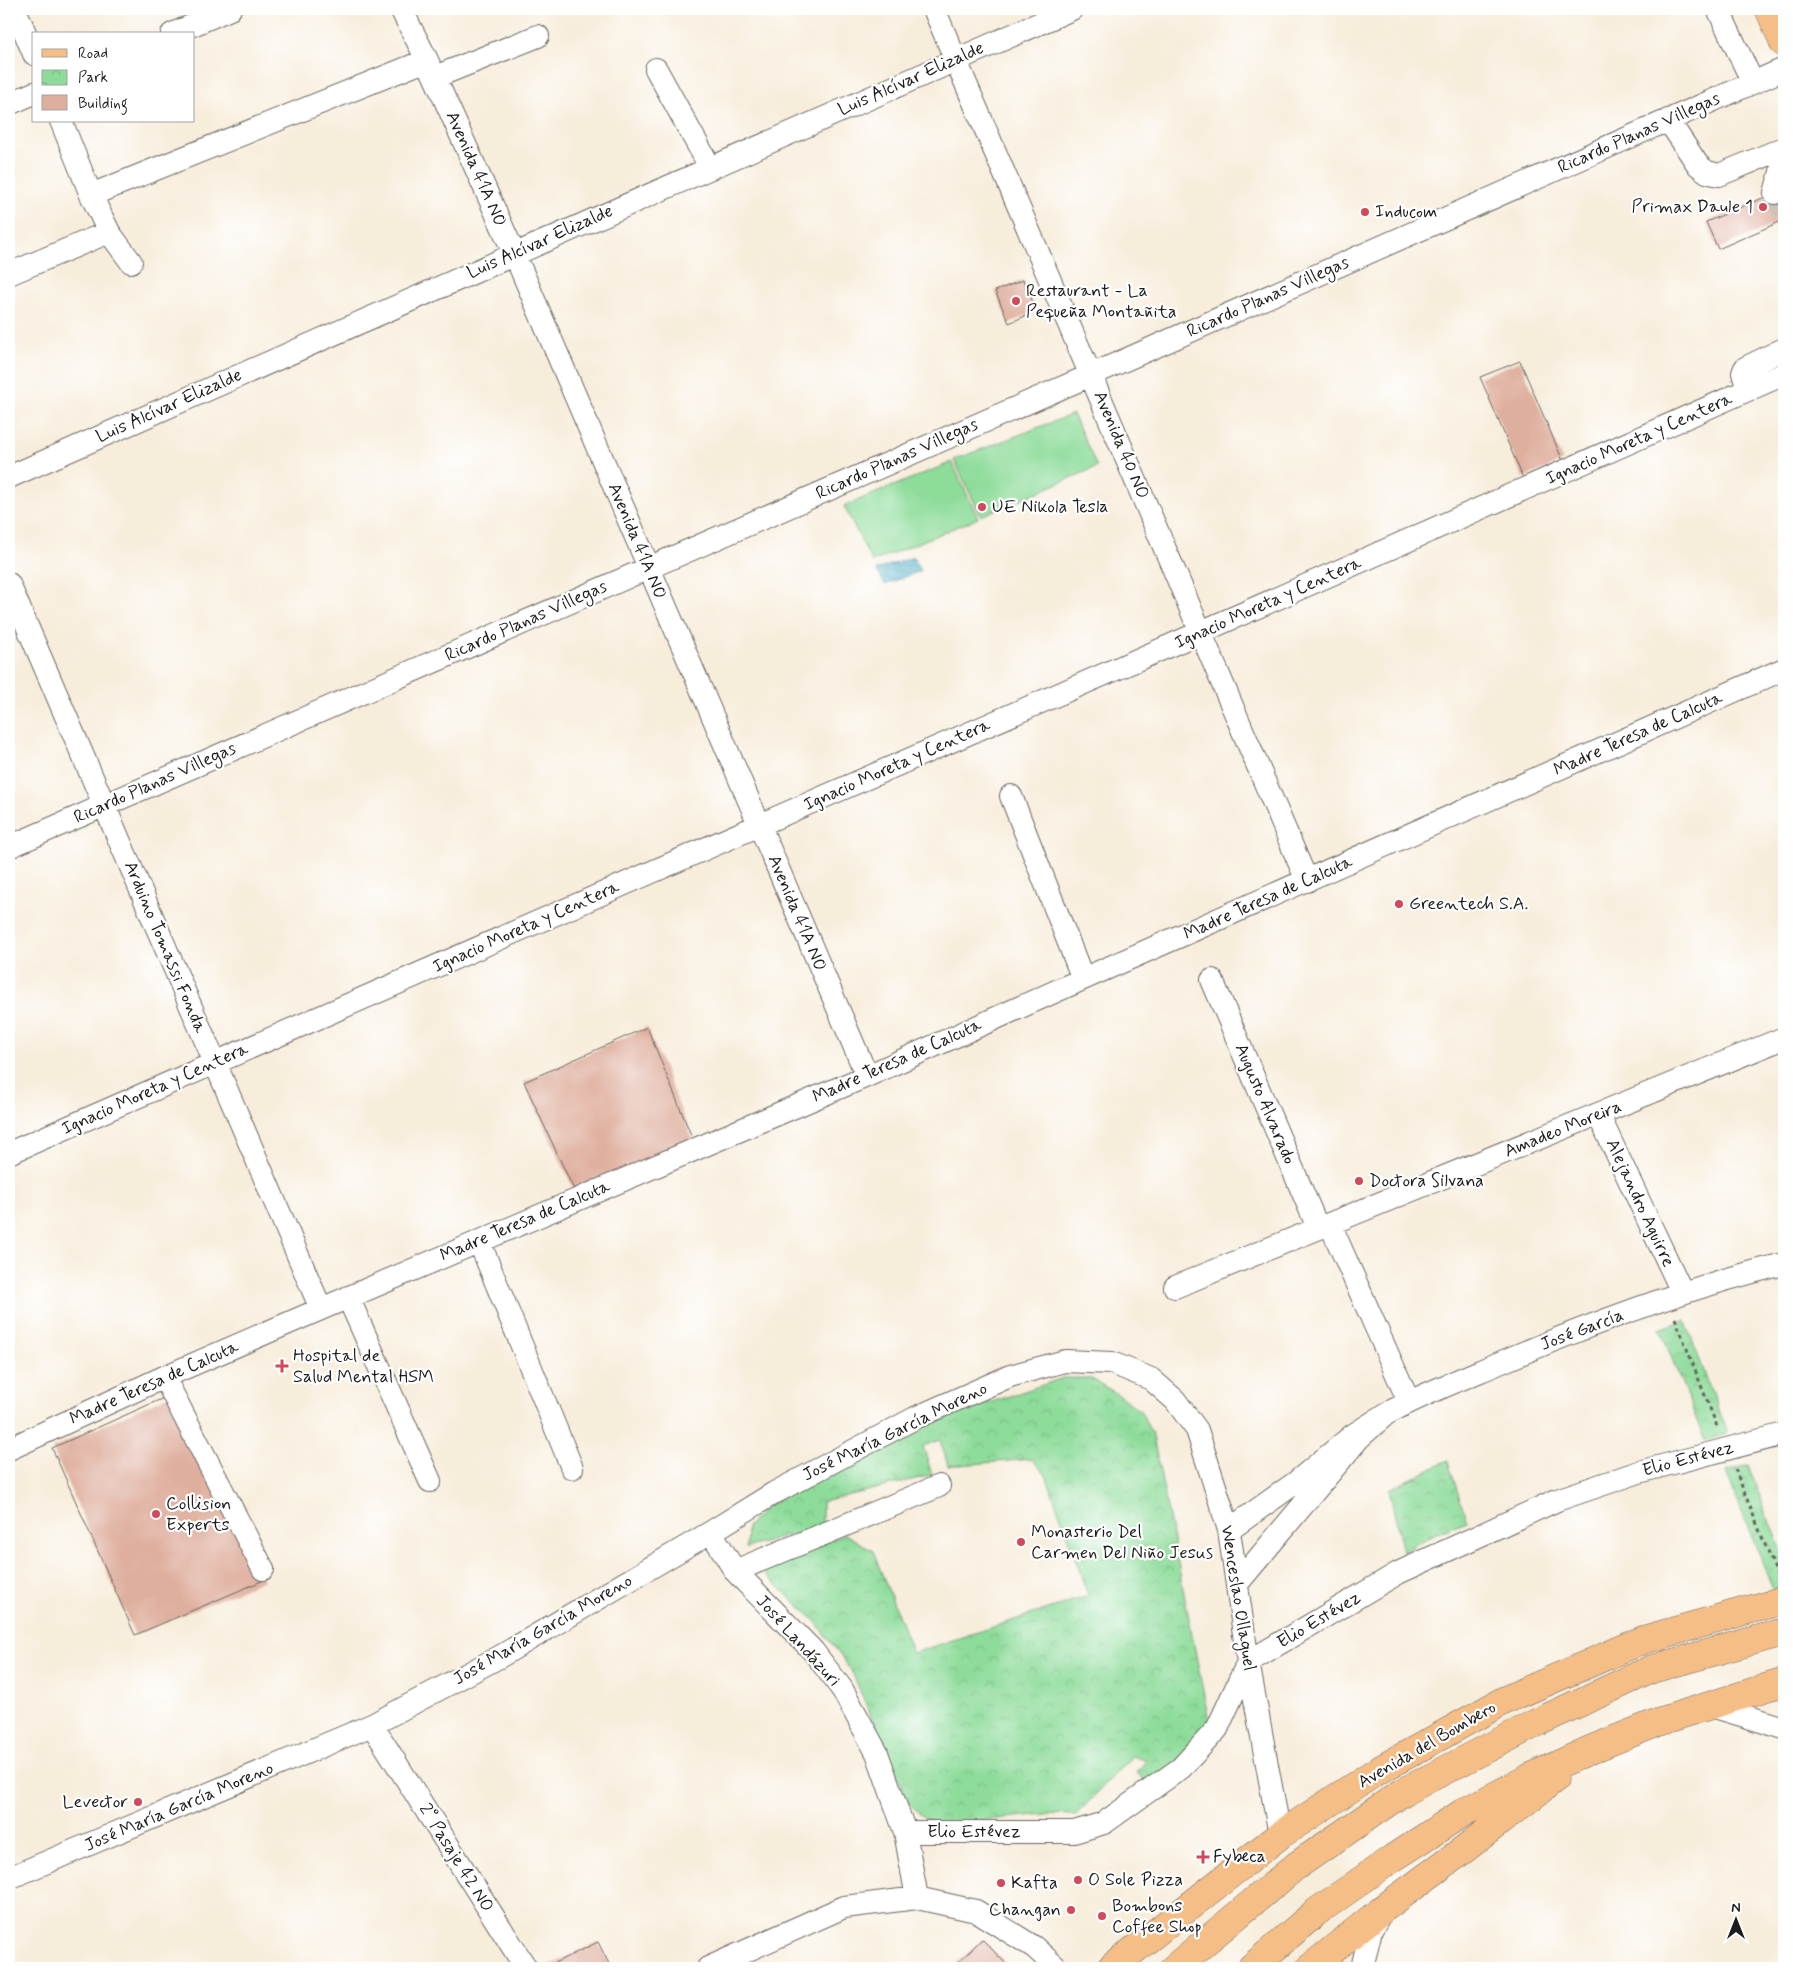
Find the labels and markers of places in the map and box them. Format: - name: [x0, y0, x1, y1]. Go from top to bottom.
- place label: Primax Daule 1: [1631, 195, 1753, 219]
- place label: Inducom: [1375, 200, 1437, 224]
- marker: Primax Daule 1: [1757, 201, 1769, 213]
- marker: Inducom: [1359, 206, 1371, 218]
- place label: Restaurant - La Pequeña Montañita: [1026, 279, 1177, 324]
- marker: Restaurant - La Pequeña Montañita: [1010, 295, 1022, 307]
- place label: UE Nikola Tesla: [992, 495, 1109, 519]
- marker: UE Nikola Tesla: [976, 501, 988, 513]
- place label: Greentech S.A.: [1409, 892, 1528, 916]
- marker: Greentech S.A.: [1393, 898, 1405, 910]
- place label: Doctora Silvana: [1369, 1169, 1484, 1193]
- marker: Doctora Silvana: [1353, 1175, 1365, 1187]
- place label: Hospital de Salud Mental HSM: [293, 1344, 434, 1389]
- marker: Hospital de Salud Mental HSM: [275, 1359, 289, 1373]
- place label: Collision Experts: [166, 1492, 231, 1537]
- marker: Collision Experts: [150, 1508, 162, 1520]
- place label: Monasterio Del Carmen Del Niño Jesus: [1031, 1520, 1213, 1565]
- marker: Monasterio Del Carmen Del Niño Jesus: [1015, 1536, 1027, 1548]
- place label: Levector: [62, 1790, 128, 1814]
- marker: Levector: [132, 1796, 144, 1808]
- place label: Fybeca: [1213, 1845, 1266, 1869]
- marker: Fybeca: [1197, 1851, 1209, 1863]
- place label: O Sole Pizza: [1088, 1868, 1183, 1892]
- place label: Kafta: [1011, 1871, 1058, 1895]
- marker: O Sole Pizza: [1072, 1874, 1084, 1886]
- marker: Kafta: [995, 1877, 1007, 1889]
- place label: Bombons Coffee Shop: [1112, 1894, 1202, 1939]
- place label: Changan: [989, 1898, 1061, 1922]
- marker: Changan: [1065, 1904, 1077, 1916]
- marker: Bombons Coffee Shop: [1096, 1910, 1108, 1922]

